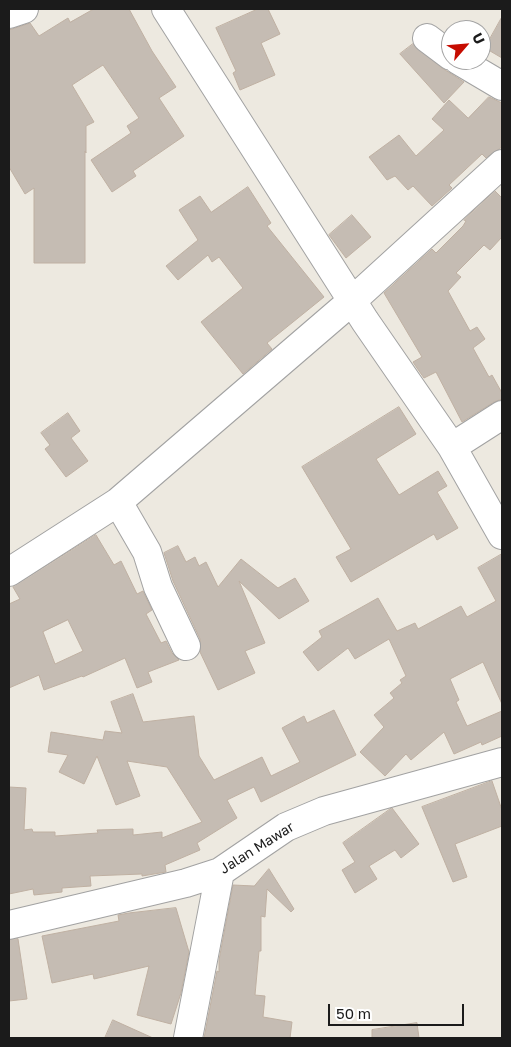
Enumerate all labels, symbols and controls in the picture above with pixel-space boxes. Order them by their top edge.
north arrow [441,20,491,70]
text: U [469,30,489,47]
street label: Jalan Mawar [217,819,297,877]
scale bar [331,994,467,1026]
text: 50 m [336,1004,371,1022]

